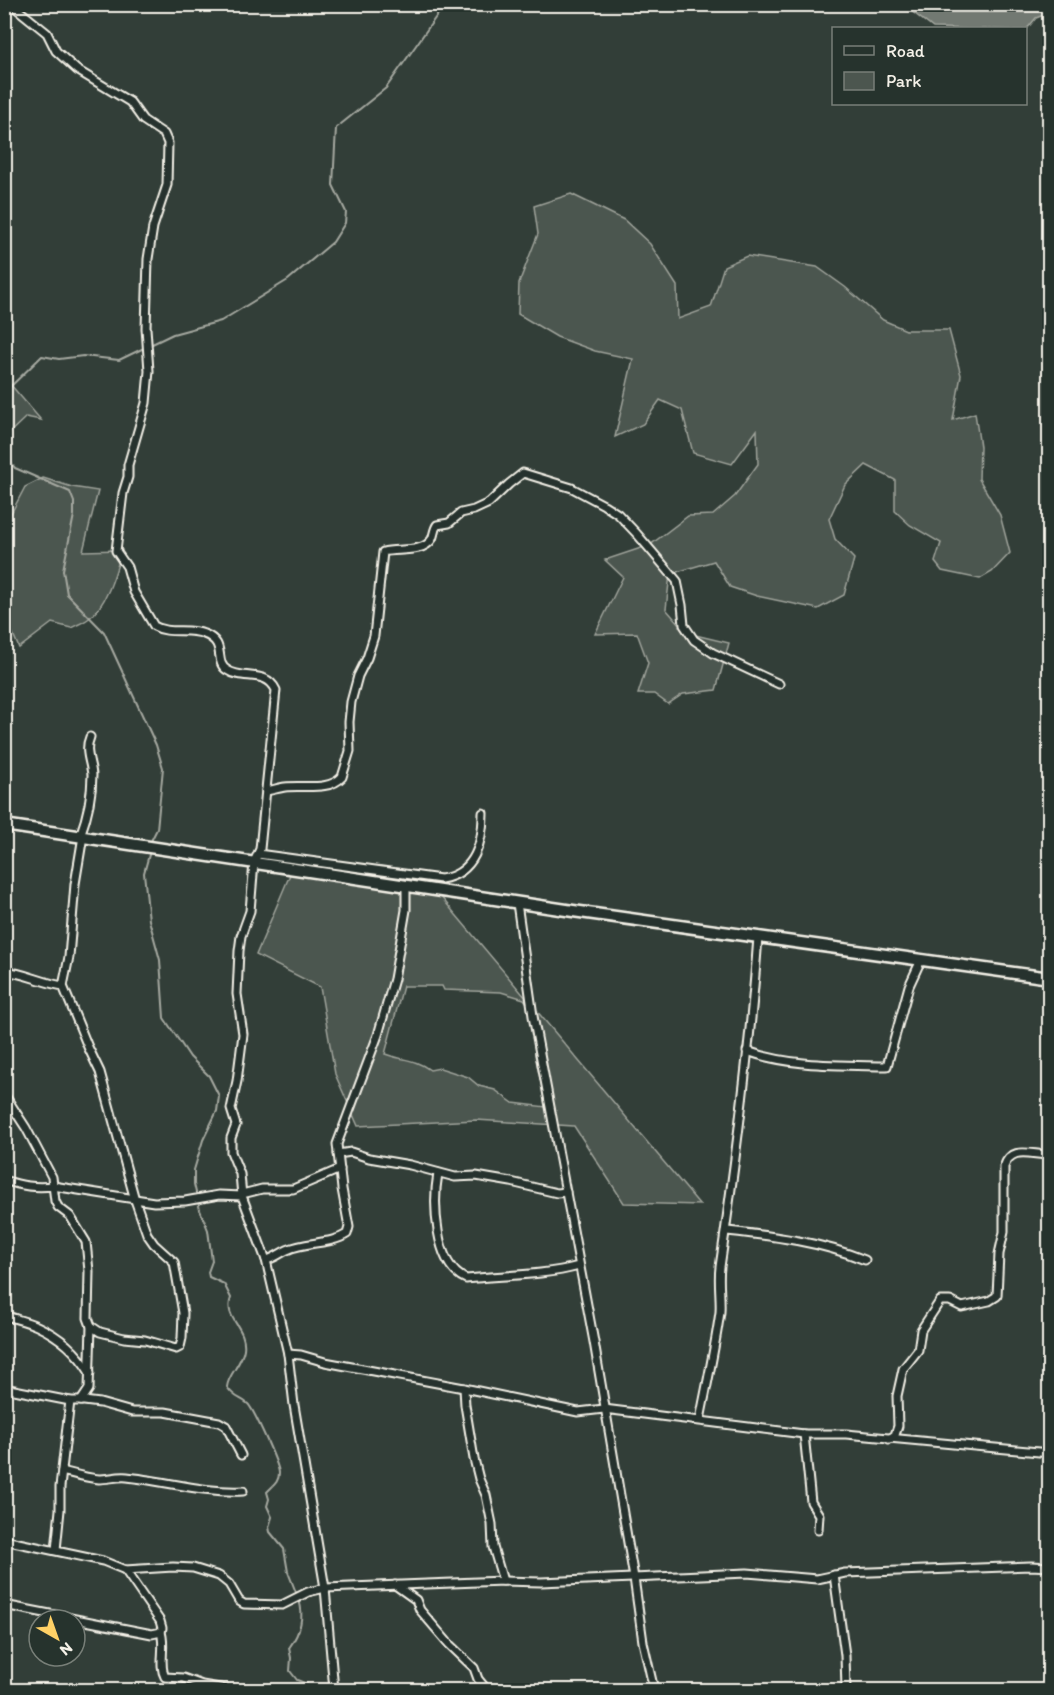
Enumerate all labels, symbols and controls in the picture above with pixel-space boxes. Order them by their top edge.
legend [832,27,1027,105]
text: Road [886,40,925,62]
text: Park [886,70,921,92]
north arrow [27,1608,87,1668]
text: N [56,1638,77,1660]

